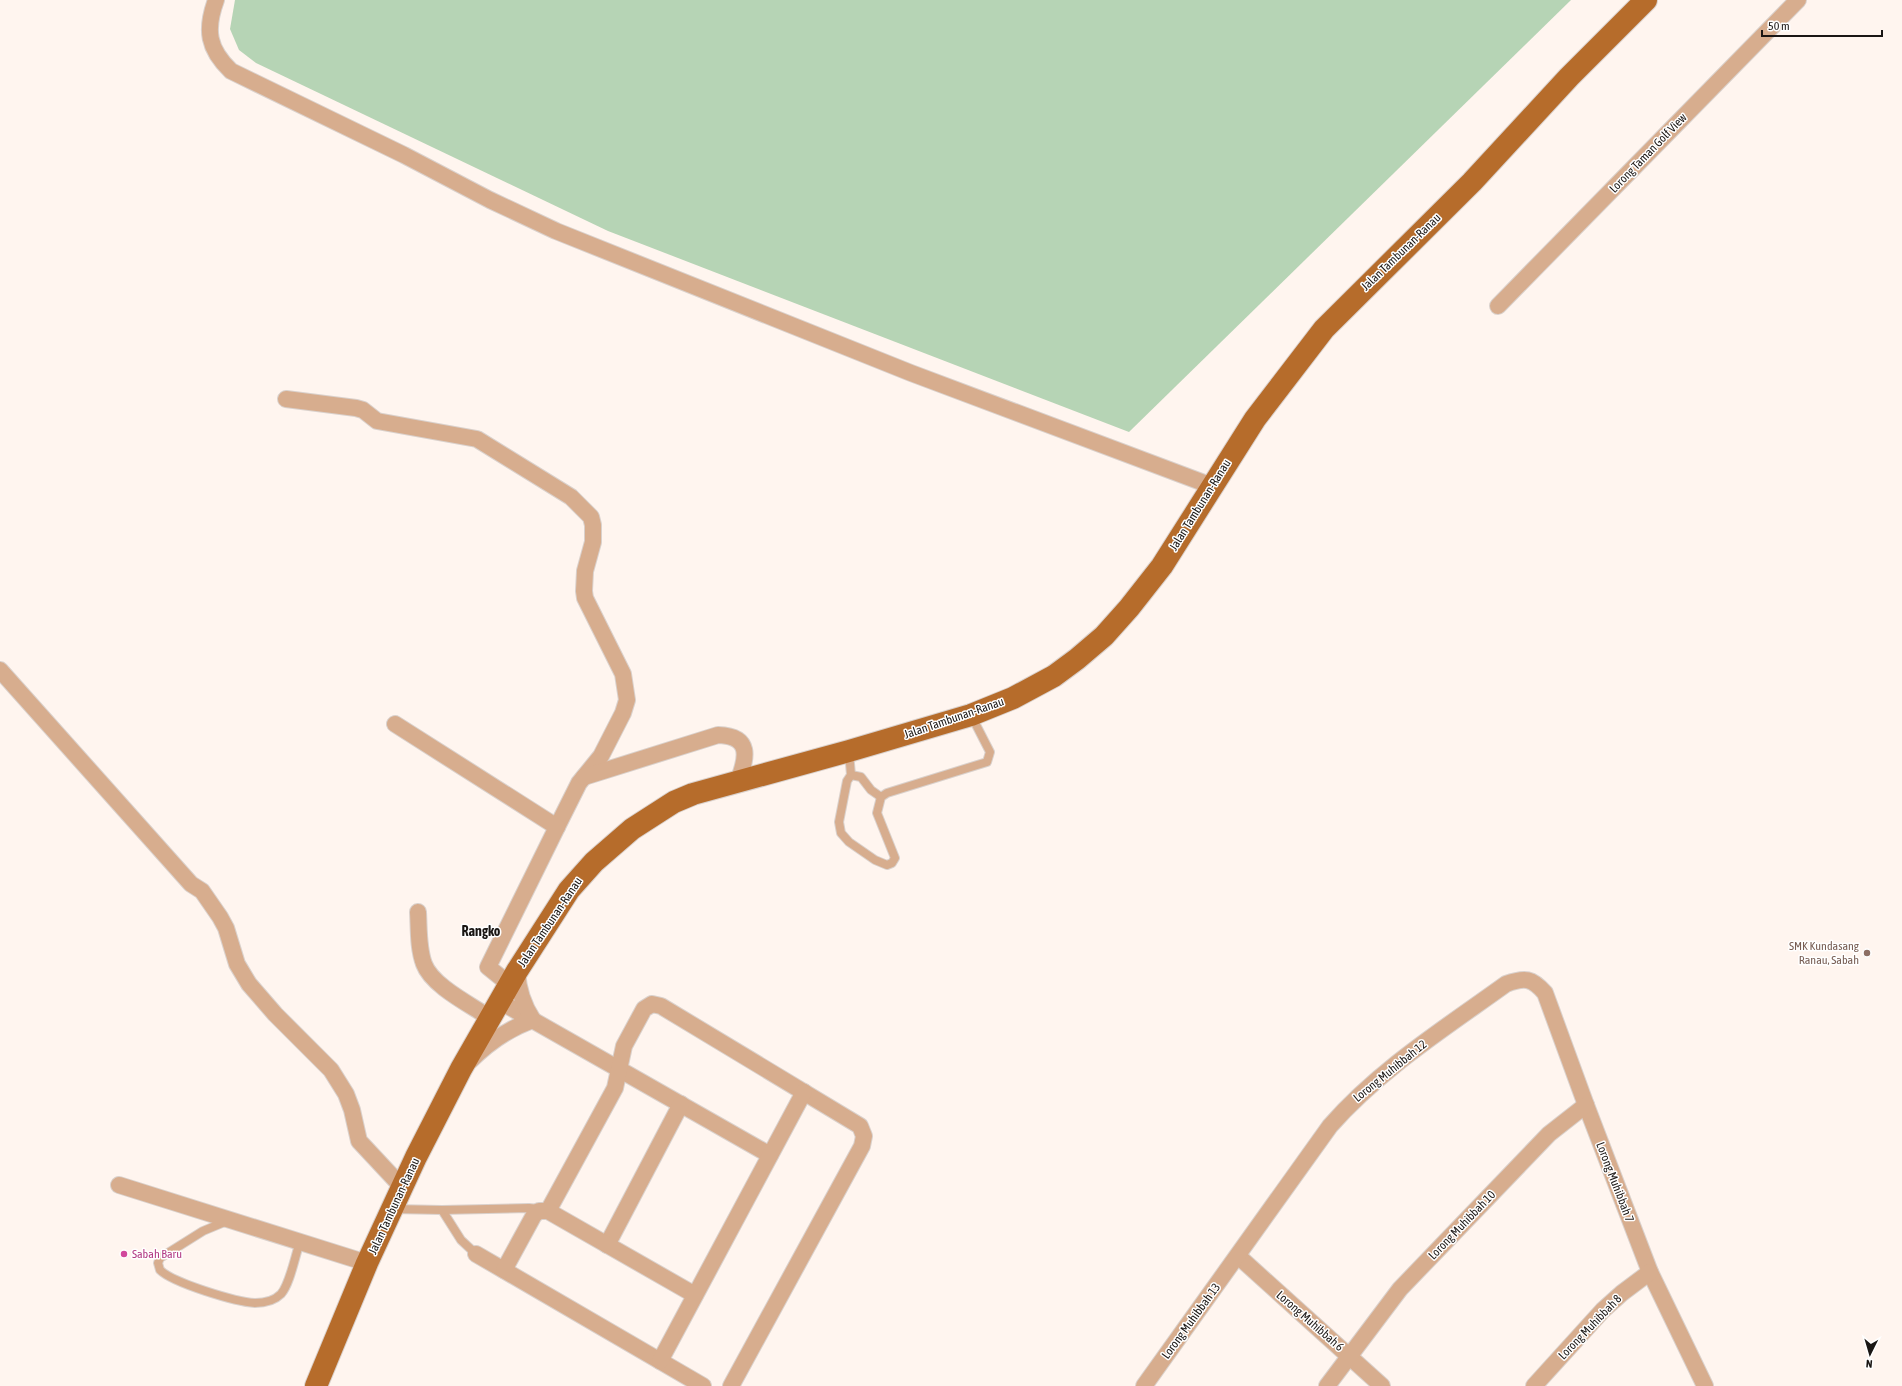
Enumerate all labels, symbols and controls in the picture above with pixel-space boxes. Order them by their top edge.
scale bar [1762,12,1882,38]
text: 50 m [1768,19,1790,33]
street label: Lorong Taman Golf View [1606,110,1690,196]
street label: Jalan Tambunan-Ranau [1358,210,1444,293]
street label: Jalan Tambunan-Ranau [1166,457,1234,553]
street label: Jalan Tambunan-Ranau [902,694,1006,742]
street label: Jalan Tambunan-Ranau [515,874,585,969]
district label: Rangko [462,923,501,939]
place label: SMK Kundasang Ranau, Sabah [1789,939,1860,967]
marker: SMK Kundasang Ranau, Sabah [1862,948,1872,958]
street label: Lorong Muhibbah 12 [1351,1037,1429,1105]
street label: Lorong Muhibbah 7 [1593,1140,1637,1224]
street label: Jalan Tambunan-Ranau [366,1155,423,1256]
street label: Lorong Muhibbah 10 [1426,1187,1499,1262]
place label: Sabah Baru [132,1247,182,1261]
marker: Sabah Baru [119,1249,129,1259]
street label: Lorong Muhibbah 13 [1159,1280,1223,1362]
street label: Lorong Muhibbah 6 [1273,1288,1347,1354]
street label: Lorong Muhibbah 8 [1556,1291,1625,1362]
north arrow [1850,1334,1890,1374]
text: N [1865,1358,1873,1370]

